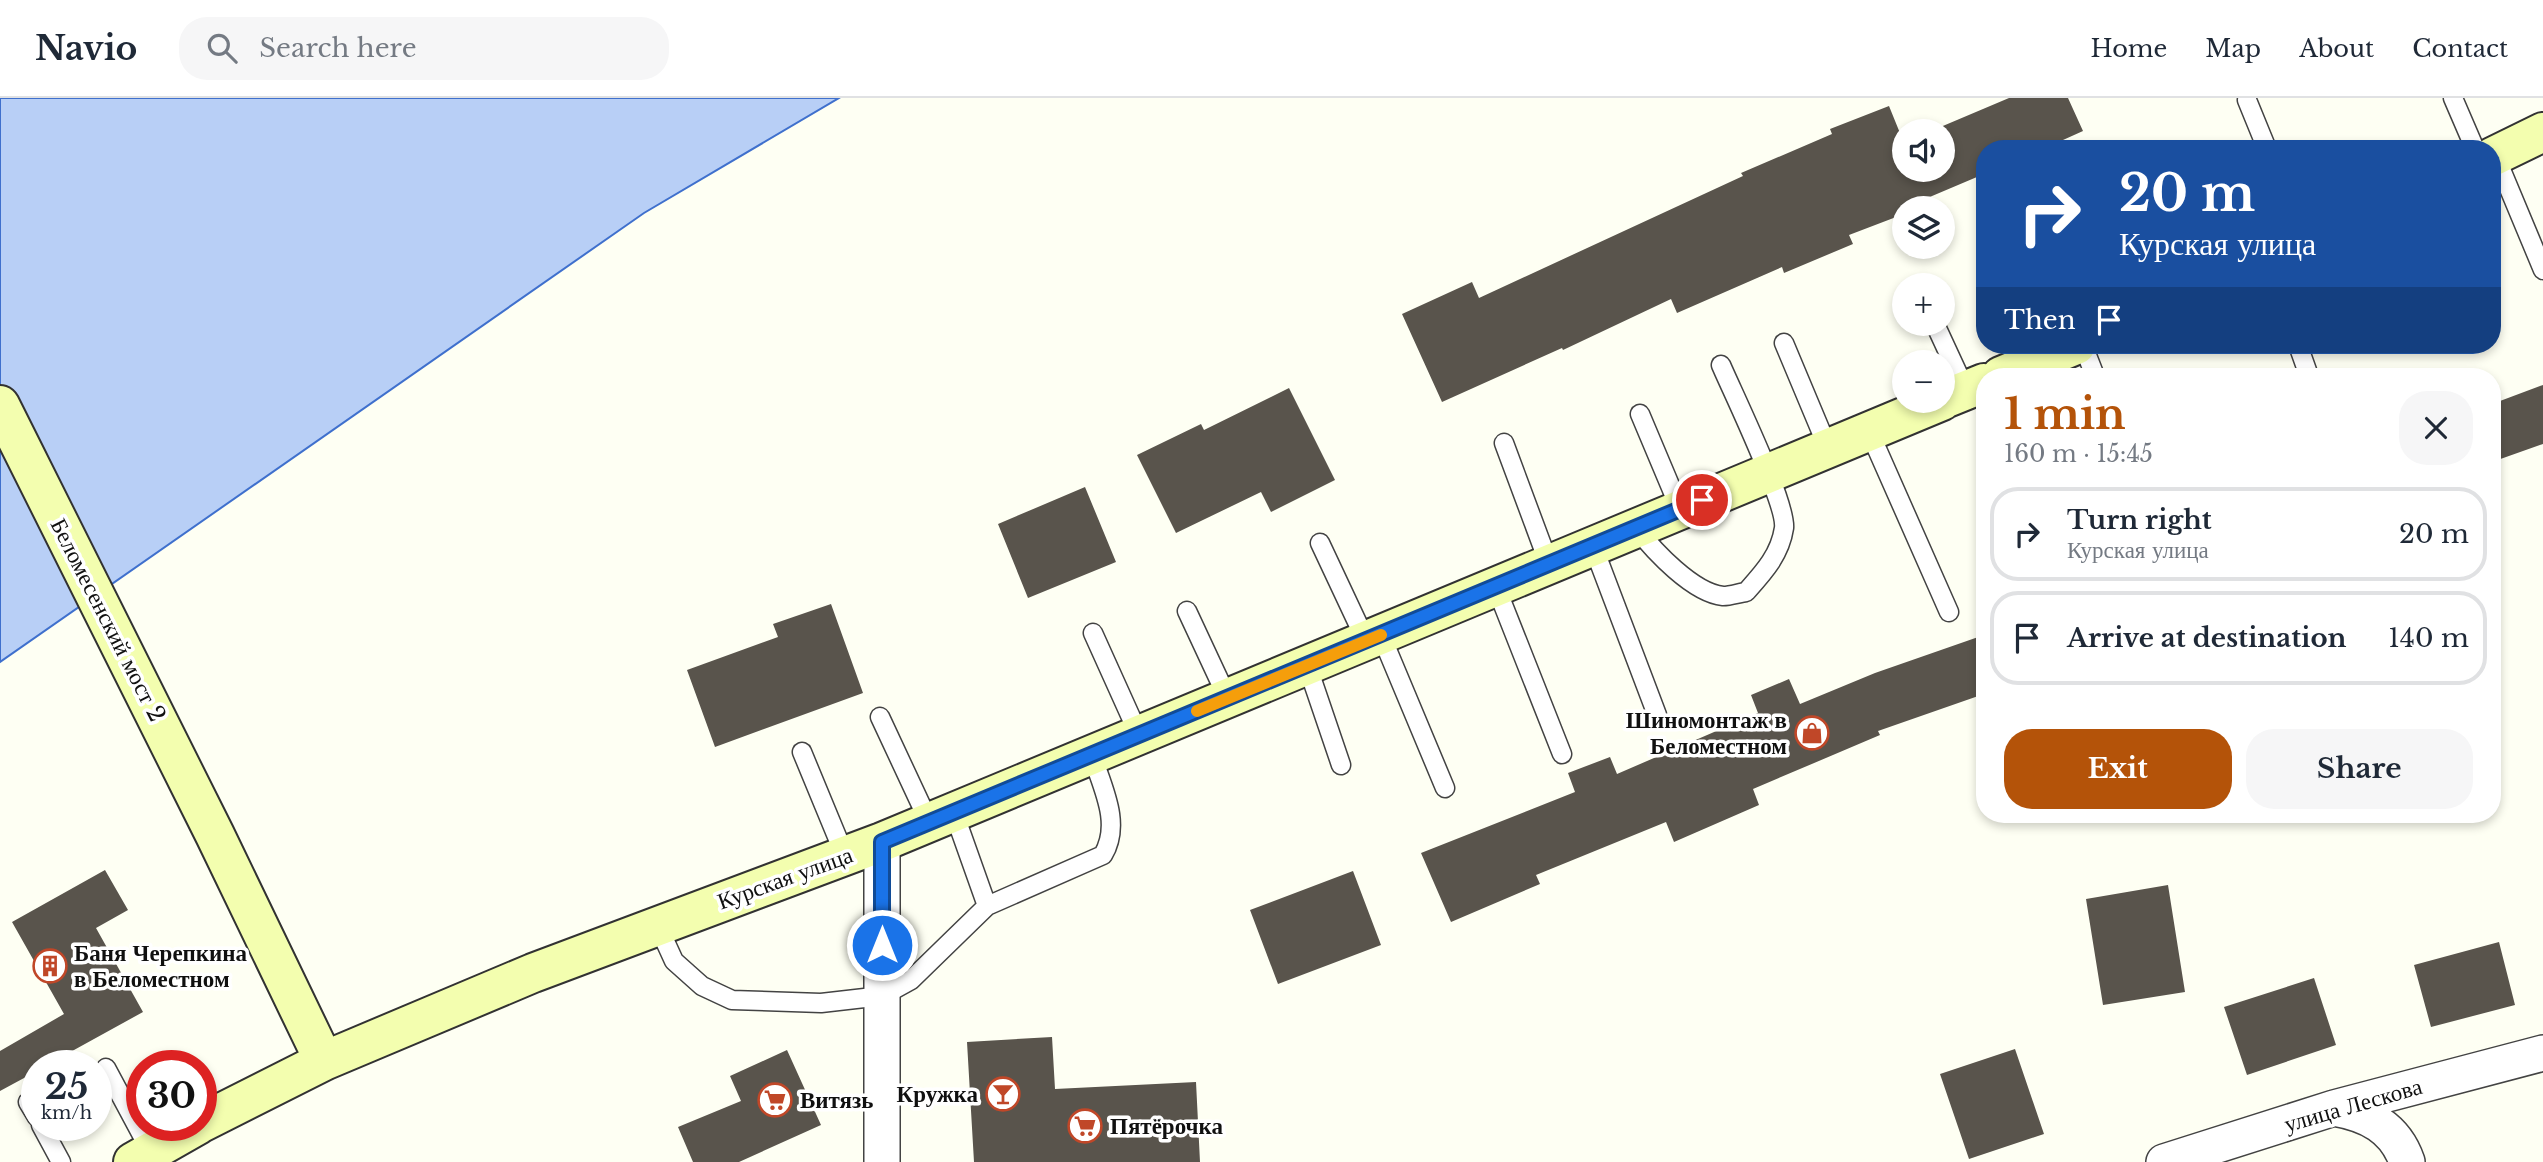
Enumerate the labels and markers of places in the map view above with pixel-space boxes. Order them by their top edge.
pin [1672,470,1732,530]
place label: Шиномонтаж в Беломестном [1626,706,1787,760]
shop icon: Шиномонтаж в Беломестном [1793,714,1831,752]
place label: Баня Черепкина в Беломестном [74,939,248,993]
building icon: Баня Черепкина в Беломестном [31,947,69,985]
bar icon: Кружка [984,1075,1022,1113]
place label: Кружка [897,1080,978,1108]
supermarket icon: Витязь [756,1081,794,1119]
place label: Витязь [800,1086,873,1114]
supermarket icon: Пятёрочка [1066,1107,1104,1145]
place label: Пятёрочка [1110,1112,1223,1140]

